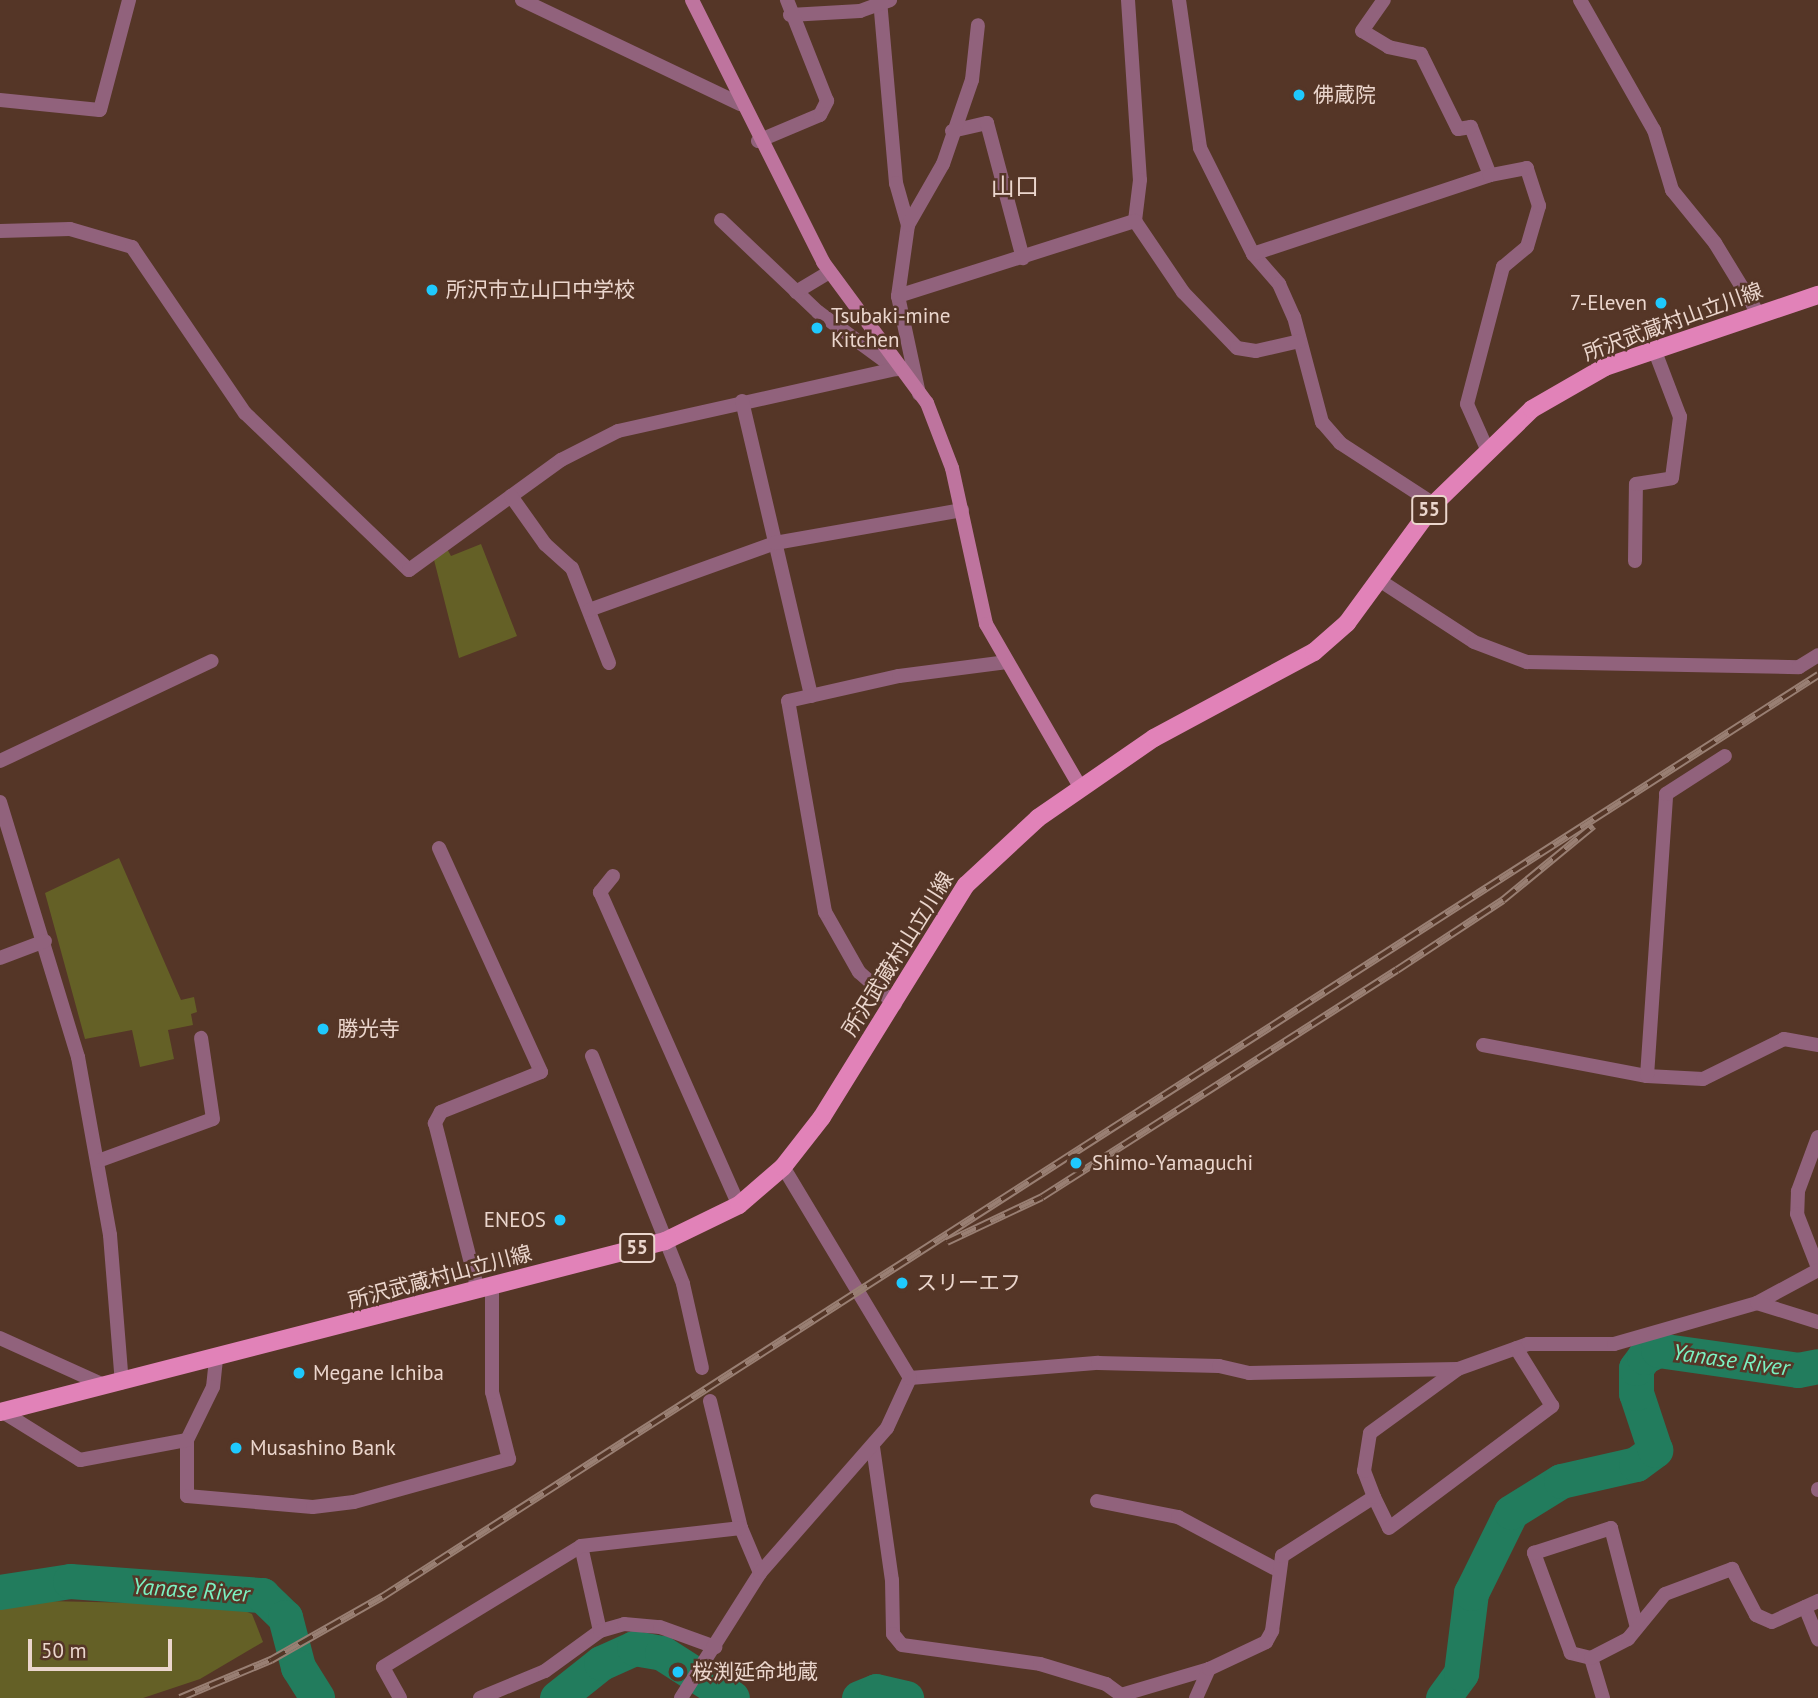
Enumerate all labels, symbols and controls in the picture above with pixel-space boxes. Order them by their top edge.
place label: 佛蔵院 [1313,82,1376,108]
marker: 佛蔵院 [1291,87,1307,103]
district label: 山口 [991,173,1039,201]
place label: 所沢市立山口中学校 [446,277,635,303]
street label: 所沢武蔵村山立川線 [1580,278,1766,366]
marker: 所沢市立山口中学校 [424,282,440,298]
place label: 7-Eleven [1570,290,1647,316]
marker: 7-Eleven [1653,295,1669,311]
place label: Tsubaki-mine Kitchen [831,303,950,353]
marker: Tsubaki-mine Kitchen [809,320,825,336]
road number: 55 [1410,495,1448,526]
street label: 所沢武蔵村山立川線 [837,867,959,1041]
place label: 勝光寺 [337,1016,400,1042]
marker: 勝光寺 [315,1021,331,1037]
place label: Shimo-Yamaguchi [1092,1150,1253,1176]
marker: Shimo-Yamaguchi [1066,1153,1086,1173]
place label: ENEOS [484,1207,546,1233]
marker: ENEOS [552,1212,568,1228]
road number: 55 [618,1232,656,1264]
street label: 所沢武蔵村山立川線 [345,1240,535,1314]
place label: スリーエフ [916,1270,1021,1296]
marker: スリーエフ [894,1275,910,1291]
water label: Yanase River [1671,1338,1791,1382]
place label: Megane Ichiba [313,1360,444,1386]
marker: Megane Ichiba [291,1365,307,1381]
place label: Musashino Bank [250,1435,396,1461]
marker: Musashino Bank [228,1440,244,1456]
water label: Yanase River [131,1572,251,1608]
scale bar [32,1624,175,1668]
text: 50 m [41,1637,87,1664]
place label: 桜渕延命地蔵 [692,1659,818,1685]
marker: 桜渕延命地蔵 [670,1664,686,1680]

